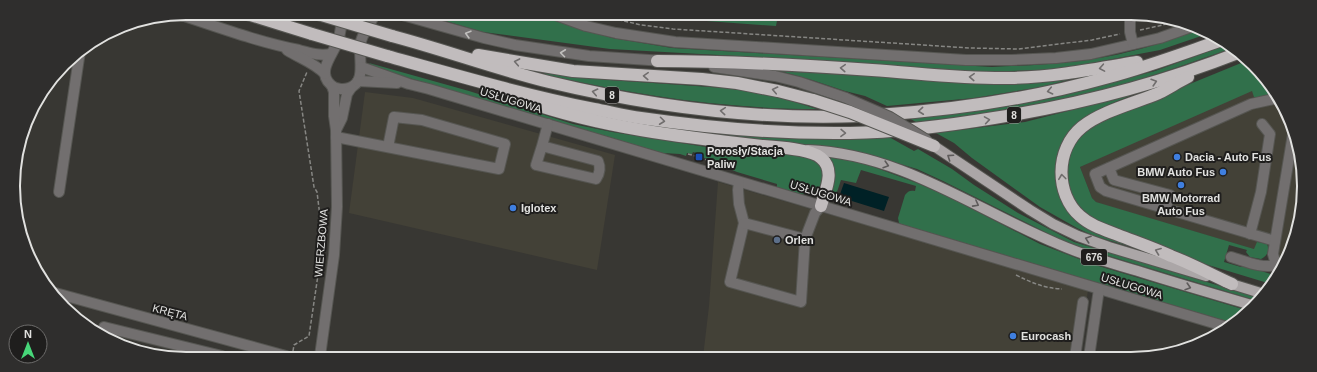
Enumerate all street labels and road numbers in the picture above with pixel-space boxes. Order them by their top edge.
street label: USŁUGOWA [479,85,544,115]
road number: 8 [605,87,619,103]
road number: 8 [1007,107,1021,123]
street label: USŁUGOWA [789,178,854,208]
street label: WIERZBOWA [312,208,330,278]
road number: 676 [1081,249,1107,265]
street label: USŁUGOWA [1100,271,1165,301]
street label: KRĘTA [151,302,190,323]

